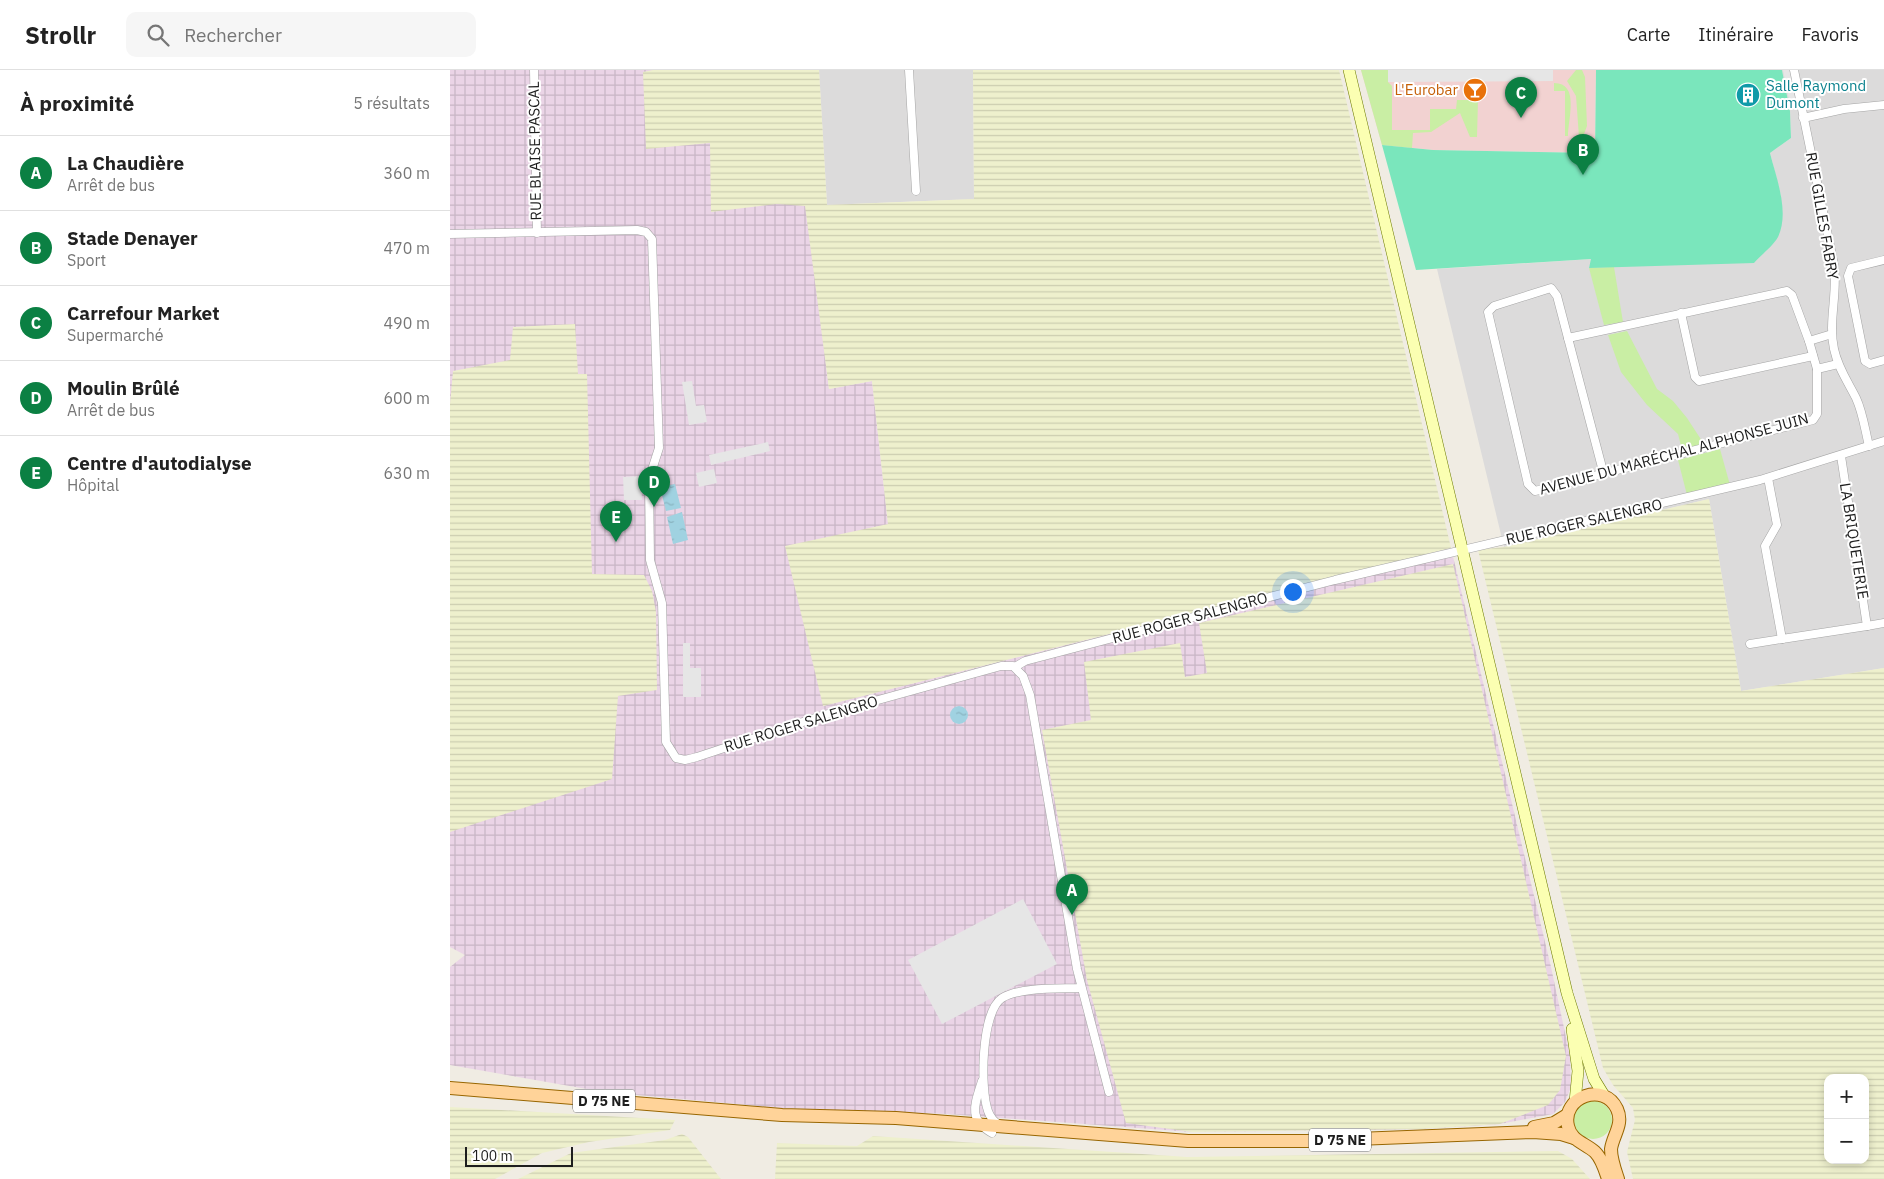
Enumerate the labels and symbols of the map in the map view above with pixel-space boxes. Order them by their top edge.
place label: Salle Raymond Dumont [1766,76,1866,112]
bar icon: L'Eurobar [1462,77,1488,103]
pin: C [1505,77,1537,118]
place label: L'Eurobar [1395,80,1458,99]
street label: RUE BLAISE PASCAL [524,81,545,221]
building icon: Salle Raymond Dumont [1735,82,1761,108]
pin: B [1567,134,1599,175]
street label: RUE GILLES FABRY [1802,151,1843,281]
street label: AVENUE DU MARÉCHAL ALPHONSE JUIN [1537,408,1811,499]
pin: D [638,466,670,507]
street label: LA BRIQUETERIE [1836,481,1873,600]
street label: RUE ROGER SALENGRO [1504,494,1664,549]
pin: E [600,501,632,542]
your location [1280,579,1306,605]
street label: RUE ROGER SALENGRO [1110,588,1270,647]
street label: RUE ROGER SALENGRO [722,691,880,756]
pin: A [1056,874,1088,915]
road number: D 75 NE [573,1089,635,1112]
road number: D 75 NE [1309,1128,1371,1152]
scale bar [465,1144,572,1167]

